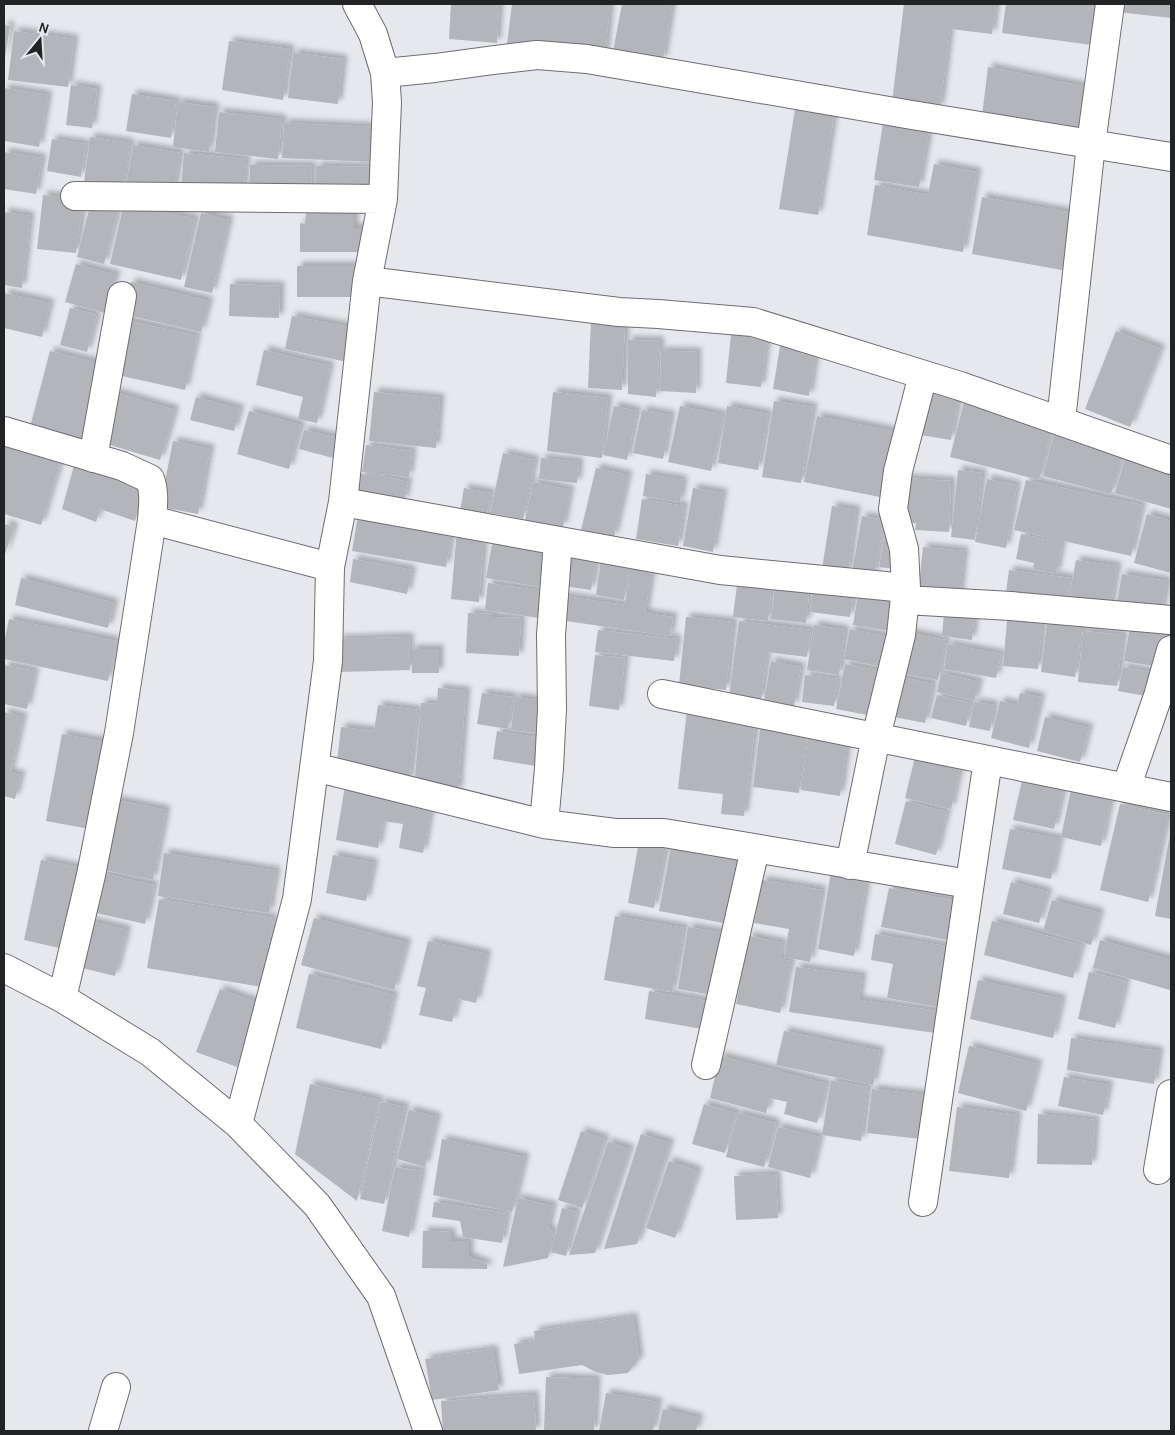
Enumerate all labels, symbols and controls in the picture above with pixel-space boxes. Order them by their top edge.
north arrow [15,15,65,65]
text: N [36,18,51,38]

